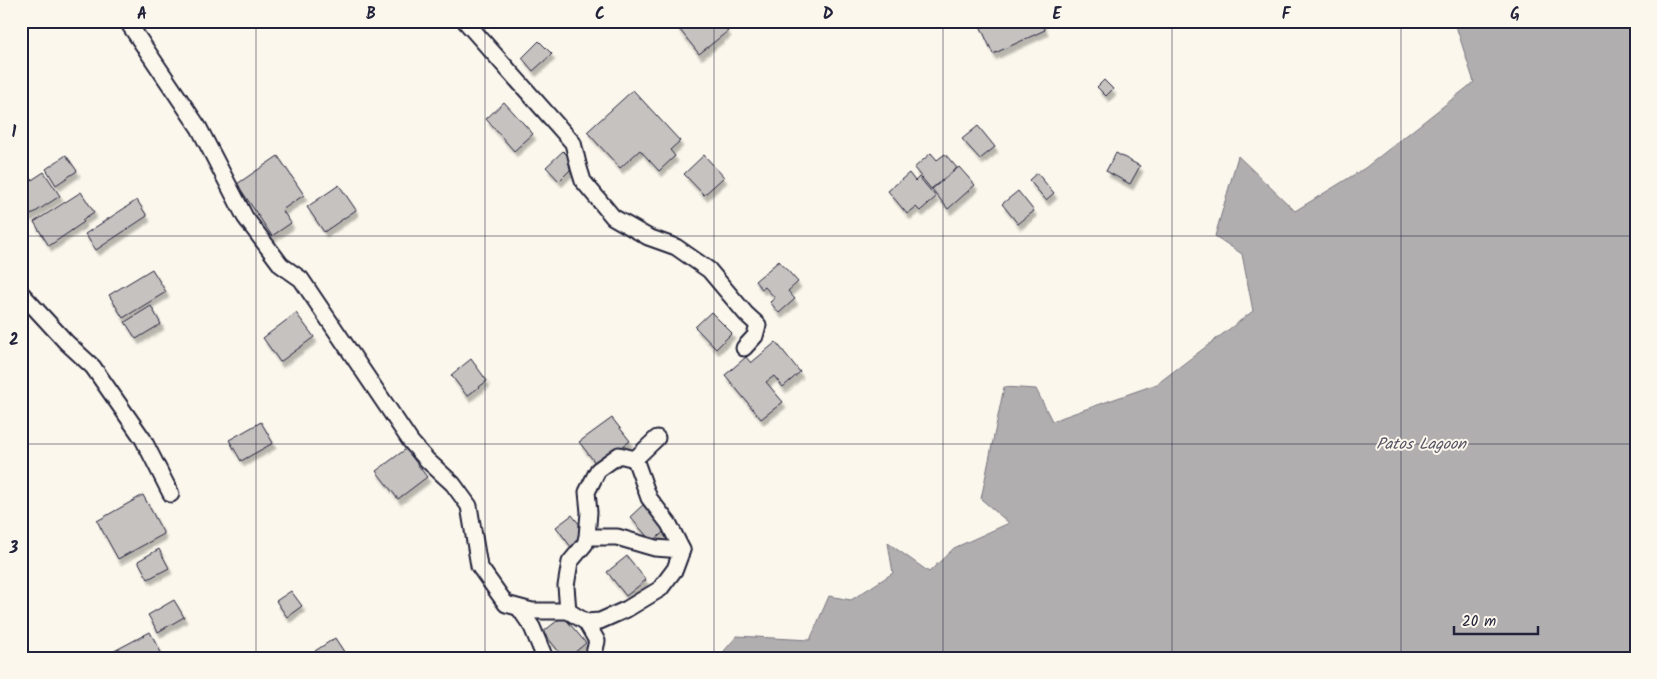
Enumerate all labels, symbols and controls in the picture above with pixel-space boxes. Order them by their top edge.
text: A [137,2,147,27]
text: B [366,2,376,27]
text: C [595,2,605,27]
text: D [823,2,834,27]
text: E [1053,2,1063,27]
text: F [1282,2,1292,27]
text: G [1510,2,1520,27]
text: 1 [12,120,17,145]
text: 2 [9,328,19,353]
water label: Patos Lagoon [1376,432,1467,457]
text: 3 [9,536,19,561]
scale bar [1454,604,1538,636]
text: 20 m [1462,610,1496,634]

